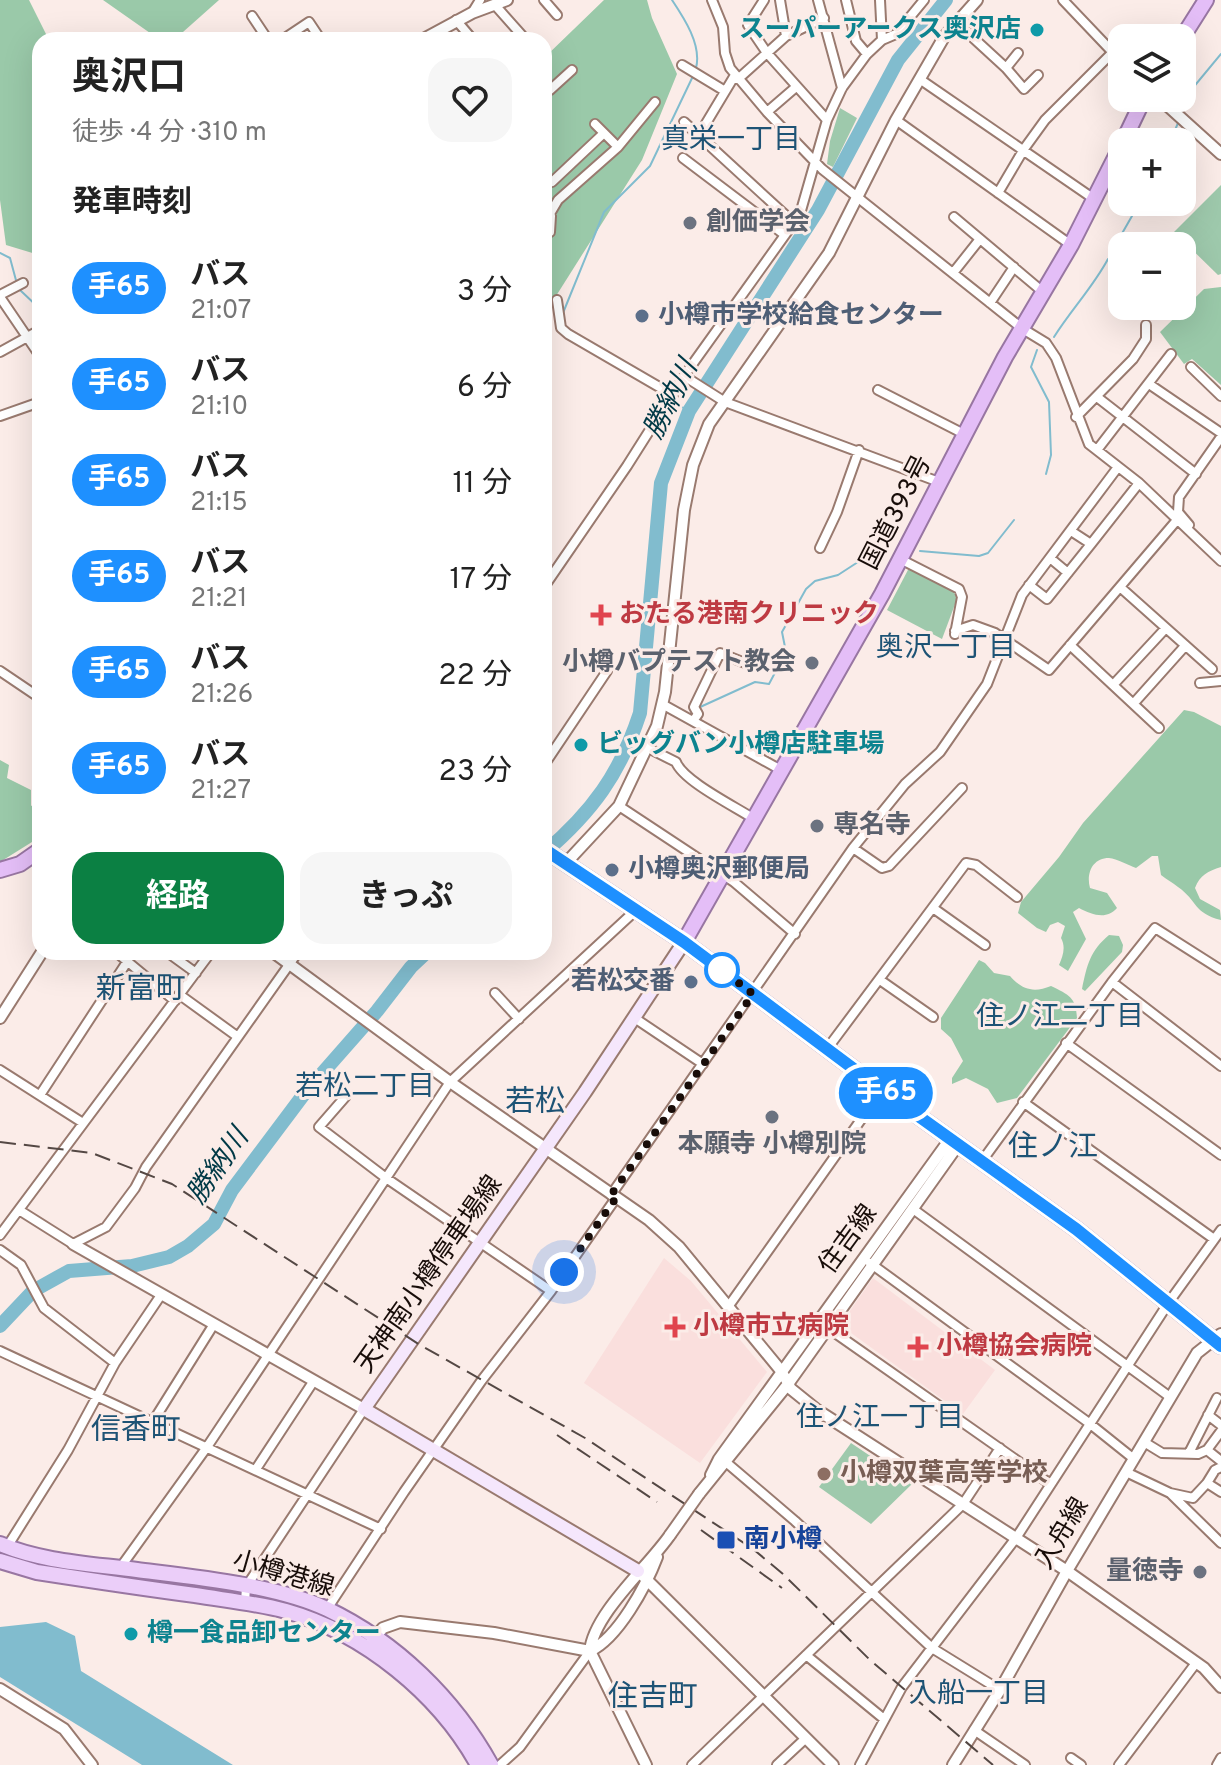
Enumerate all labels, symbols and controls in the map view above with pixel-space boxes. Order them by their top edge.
place label: スーパーアークス奥沢店 [739,14,1021,47]
marker: スーパーアークス奥沢店 [1028,21,1046,39]
map controls [1108,24,1196,320]
button: layers [1108,24,1196,112]
text: 奥沢口 [72,55,186,104]
button: heart [428,58,512,142]
text: 徒歩 · 4 分 · 310 m [72,117,267,150]
district label: 真栄一丁目 [661,123,801,159]
button: + [1108,128,1196,216]
text: 発車時刻 [72,185,192,222]
place label: 創価学会 [706,207,810,240]
marker: 創価学会 [681,214,699,232]
button: − [1108,232,1196,320]
text: バス [190,258,250,295]
text: 手65 [88,270,150,306]
text: 3 分 [457,274,512,311]
text: 21:07 [190,295,251,328]
place label: 小樽市学校給食センター [658,300,944,333]
marker: 小樽市学校給食センター [633,307,651,325]
water label: 勝納川 [637,352,708,446]
text: バス [190,354,250,391]
text: 手65 [88,366,150,402]
text: 6 分 [457,370,512,407]
text: 21:10 [190,391,248,424]
text: バス [190,450,250,487]
street label: 国道393号 [854,450,940,576]
text: 手65 [88,462,150,498]
text: 11 分 [453,466,512,503]
text: 21:15 [190,487,248,520]
text: バス [190,546,250,583]
text: 手65 [88,558,150,594]
text: 17 分 [449,562,512,599]
text: 21:21 [190,583,247,616]
place label: おたる港南クリニック [619,599,879,632]
marker: おたる港南クリニック [590,604,612,626]
district label: 奥沢一丁目 [876,631,1016,667]
text: バス [190,642,250,679]
place label: 小樽バプテスト教会 [562,647,796,680]
text: 手65 [88,654,150,690]
marker: 小樽バプテスト教会 [803,654,821,672]
text: 22 分 [438,658,512,695]
text: 21:26 [190,679,253,712]
place label: ビッグバン小樽店駐車場 [597,729,884,762]
marker: ビッグバン小樽店駐車場 [572,736,590,754]
text: バス [190,738,250,775]
text: 手65 [88,750,150,786]
text: 23 分 [439,754,512,791]
text: 21:27 [190,775,251,808]
place label: 専名寺 [833,810,911,843]
marker: 専名寺 [808,817,826,835]
button: 経路 [72,852,284,944]
button: きっぷ [300,852,512,944]
place label: 小樽奥沢郵便局 [628,854,810,887]
marker: 小樽奥沢郵便局 [603,861,621,879]
unlabelled marker [705,953,739,987]
place label: 若松交番 [571,966,675,999]
district label: 新富町 [96,972,186,1009]
marker: 若松交番 [682,973,700,991]
district label: 住ノ江二丁目 [976,1000,1144,1036]
line badge: 手65 [840,1067,932,1119]
district label: 若松二丁目 [295,1070,435,1106]
text: 手65 [855,1075,917,1111]
district label: 若松 [505,1085,565,1122]
marker: 本願寺 小樽別院 [763,1108,781,1126]
water label: 勝納川 [180,1120,260,1212]
place label: 本願寺 小樽別院 [678,1129,866,1162]
district label: 住ノ江 [1008,1130,1098,1167]
street label: 天神南小樽停車場線 [349,1170,511,1380]
street label: 住吉線 [813,1199,885,1281]
your location [544,1252,584,1292]
place label: 小樽市立病院 [693,1311,849,1344]
marker: 小樽市立病院 [664,1316,686,1338]
place label: 小樽協会病院 [936,1331,1092,1364]
marker: 小樽協会病院 [907,1336,929,1358]
district label: 住ノ江一丁目 [796,1401,964,1437]
district label: 信香町 [91,1413,181,1450]
place label: 小樽双葉高等学校 [840,1458,1048,1491]
marker: 小樽双葉高等学校 [815,1465,833,1483]
street label: 入舟線 [1029,1492,1097,1576]
place label: 南小樽 [744,1524,822,1557]
marker: 南小樽 [715,1529,737,1551]
street label: 小樽港線 [228,1545,338,1605]
place label: 量徳寺 [1106,1556,1184,1589]
marker: 量徳寺 [1191,1563,1209,1581]
place label: 樽一食品卸センター [147,1618,381,1651]
marker: 樽一食品卸センター [122,1625,140,1643]
district label: 入船一丁目 [909,1677,1049,1713]
district label: 住吉町 [608,1680,698,1717]

